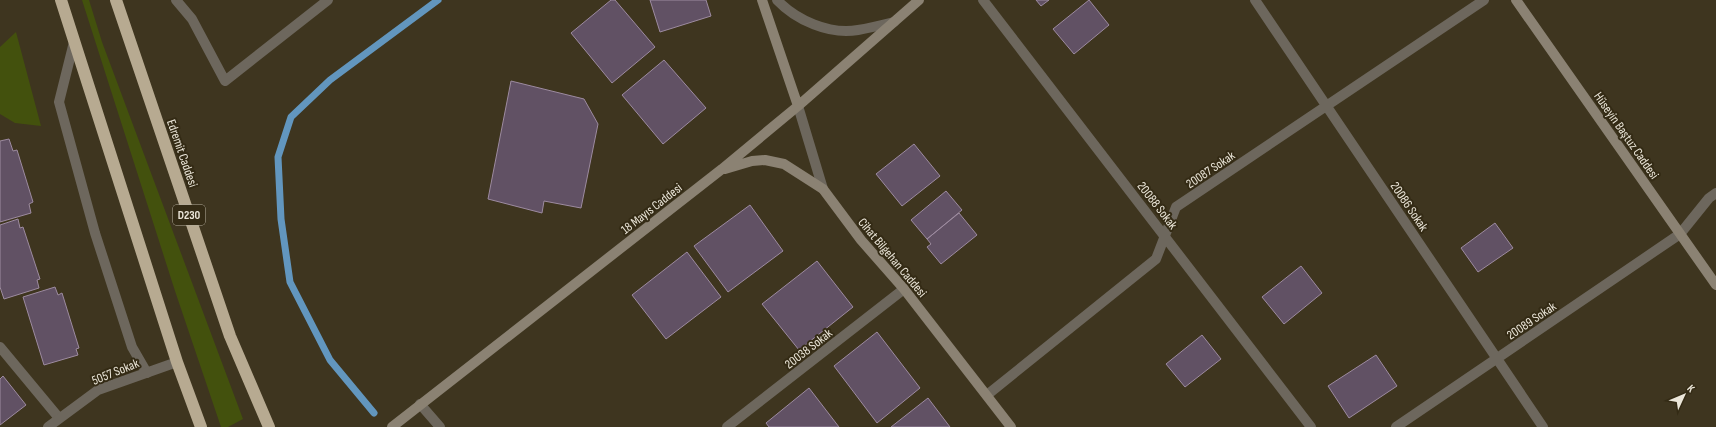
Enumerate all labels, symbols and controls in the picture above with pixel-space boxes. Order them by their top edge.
street label: Hüseyin Baştuz Caddesi [1590,89,1662,182]
street label: Edremit Caddesi [163,117,201,189]
street label: 20087 Sokak [1183,148,1238,192]
street label: 20088 Sokak [1134,178,1181,233]
street label: 20086 Sokak [1387,179,1432,234]
street label: 18 Mayıs Caddesi [618,180,685,238]
road number: D230 [173,205,205,225]
street label: Cihat Bilgehan Caddesi [854,215,930,301]
street label: 20089 Sokak [1504,298,1559,343]
street label: 20038 Sokak [782,325,836,372]
street label: 5057 Sokak [90,355,141,389]
north arrow [1664,375,1704,415]
text: K [1684,382,1698,395]

